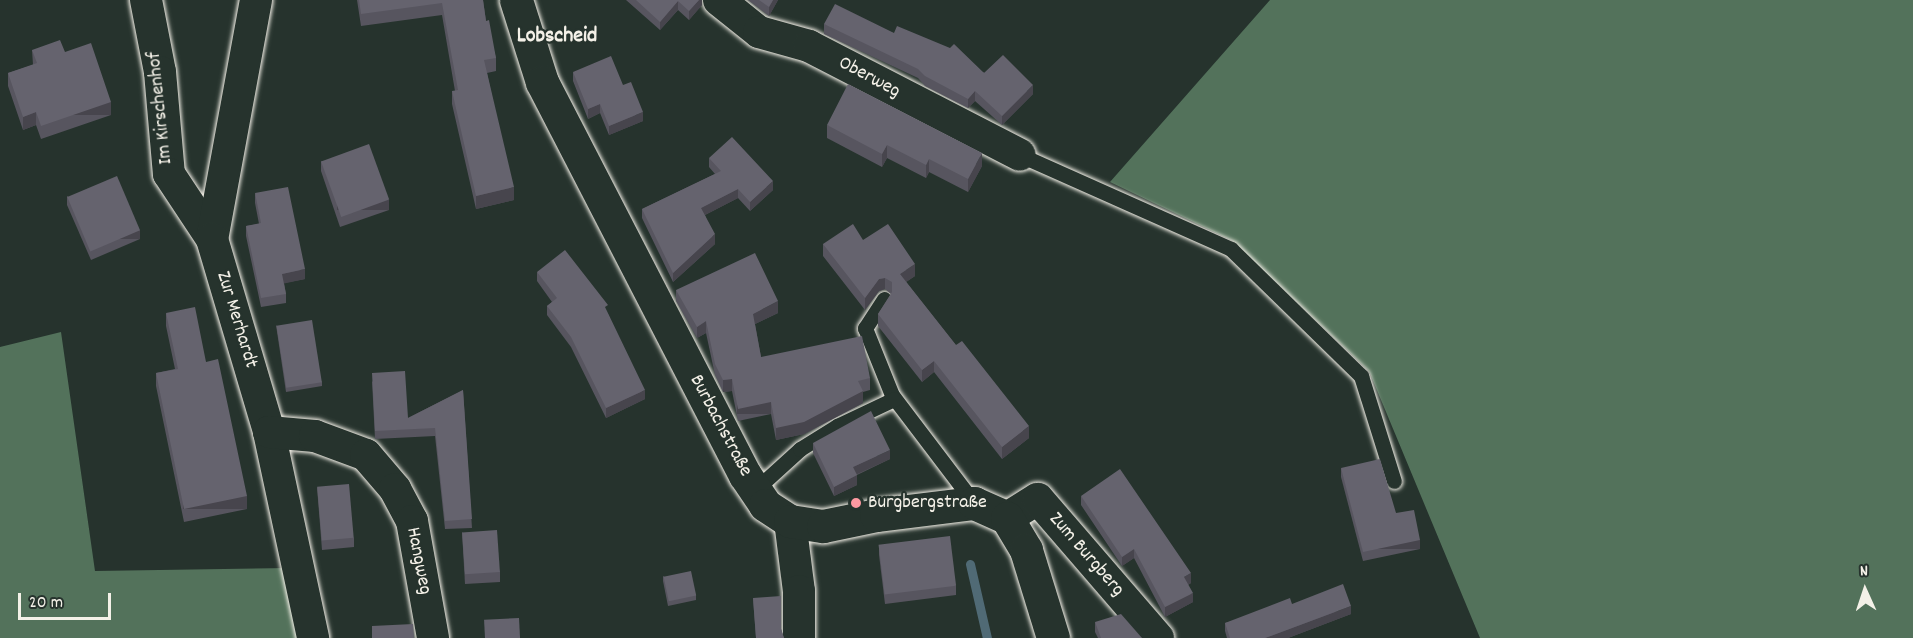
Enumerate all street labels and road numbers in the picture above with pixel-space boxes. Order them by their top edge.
street label: Im Kirschenhof [143,50,179,166]
street label: Oberweg [834,52,904,104]
street label: Zur Merhardt [210,269,262,371]
street label: Burbachstraße [683,371,757,481]
street label: Zum Burgberg [1043,508,1129,602]
street label: Hangweg [400,525,436,597]

